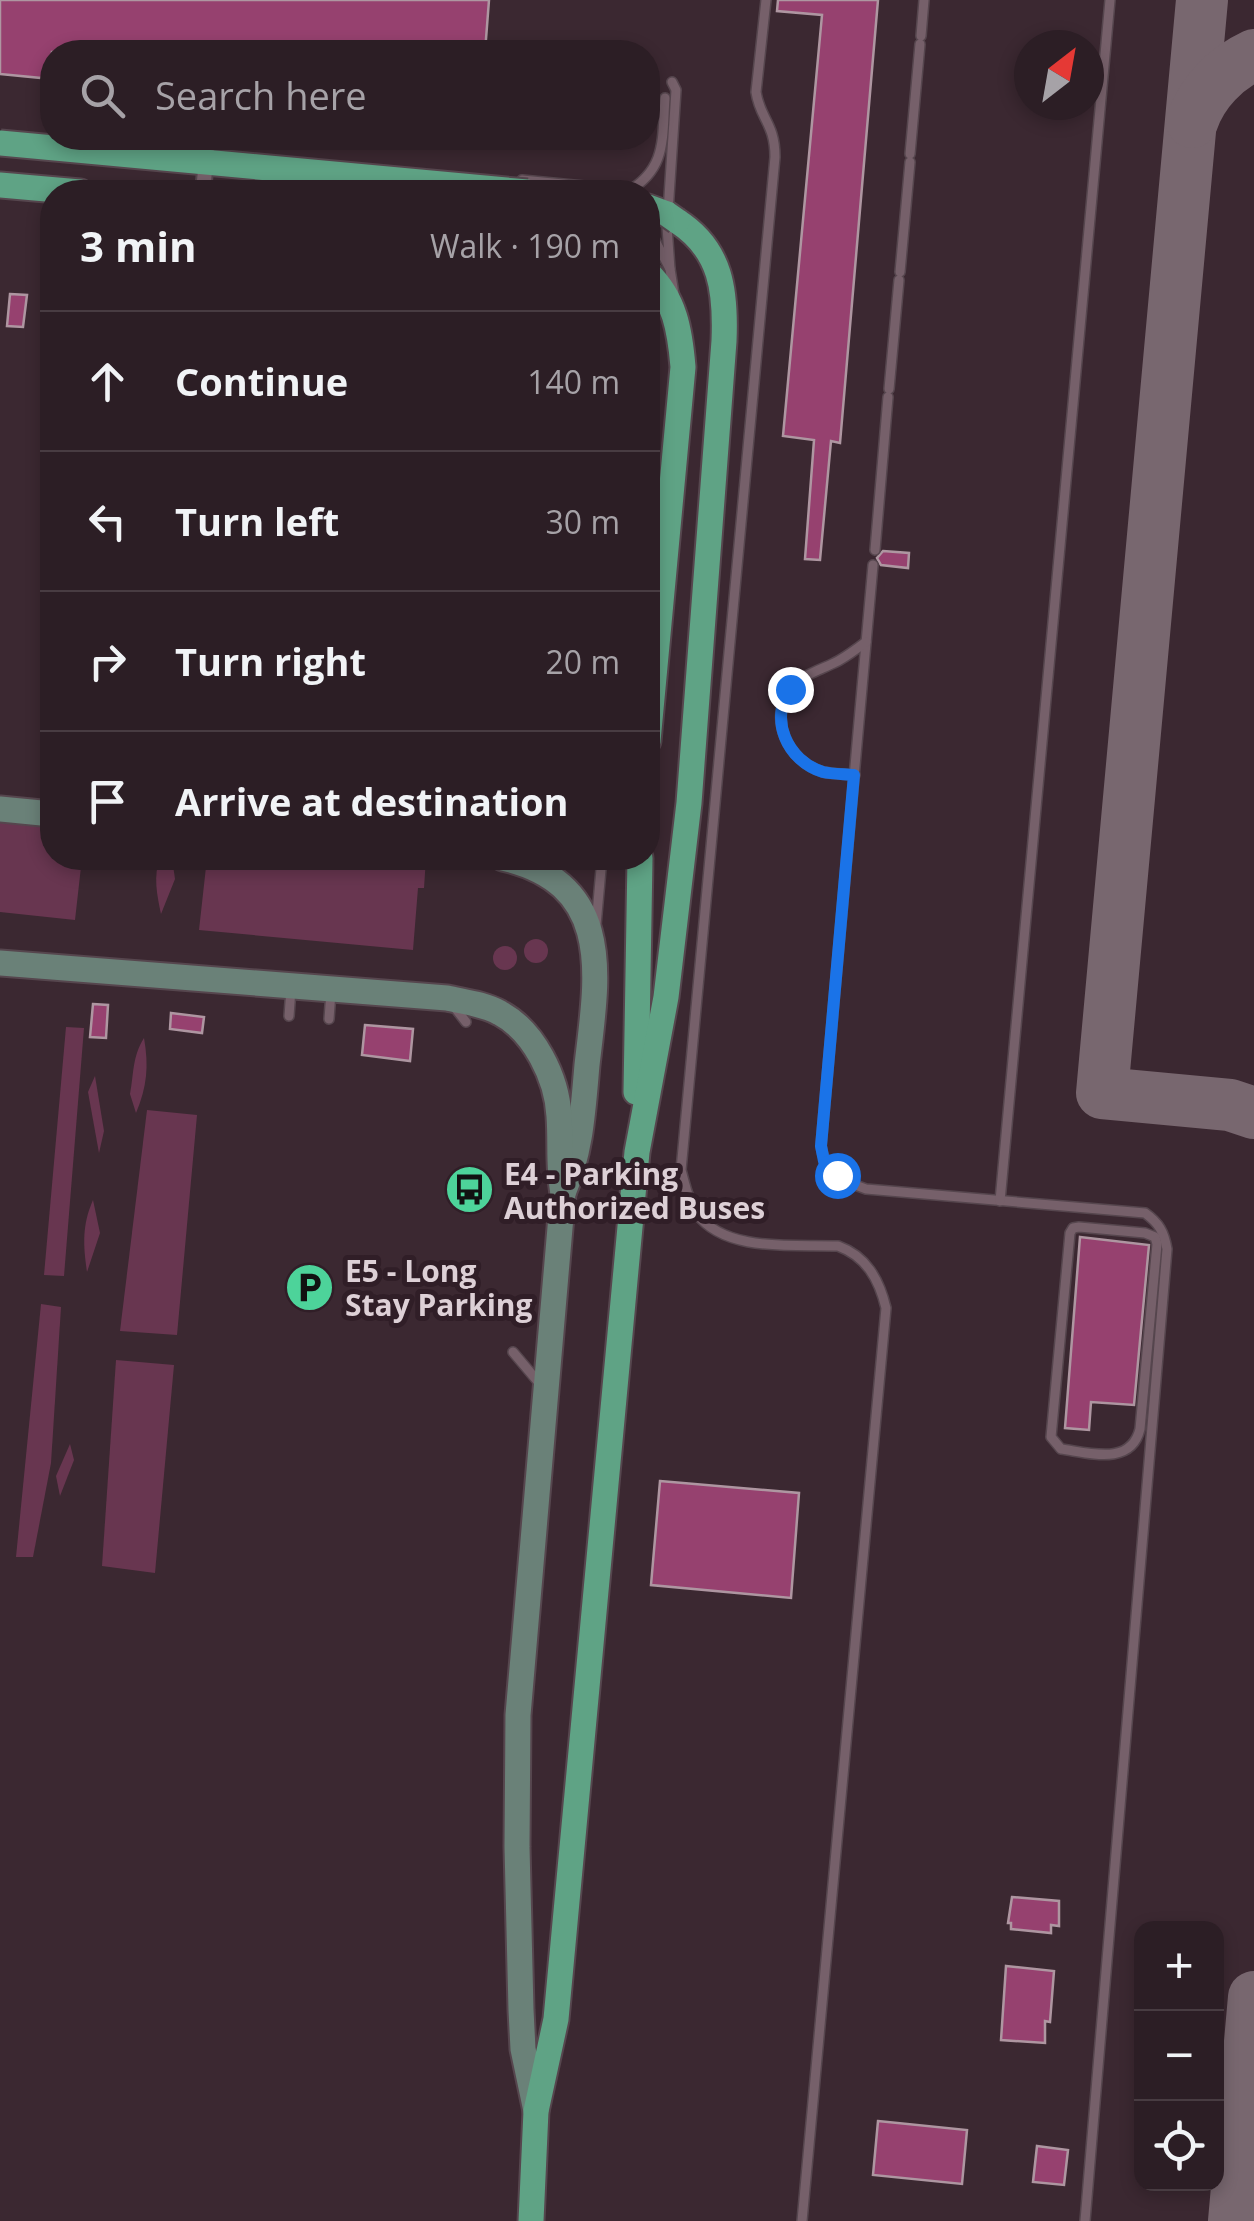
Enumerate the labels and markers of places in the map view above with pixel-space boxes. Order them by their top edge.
place label: E4 - Parking Authorized Buses [504,1153,765,1228]
bus stop icon: E4 - Parking Authorized Buses [443,1164,495,1216]
place label: E5 - Long Stay Parking [345,1250,533,1325]
parking icon: E5 - Long Stay Parking [284,1261,336,1313]

